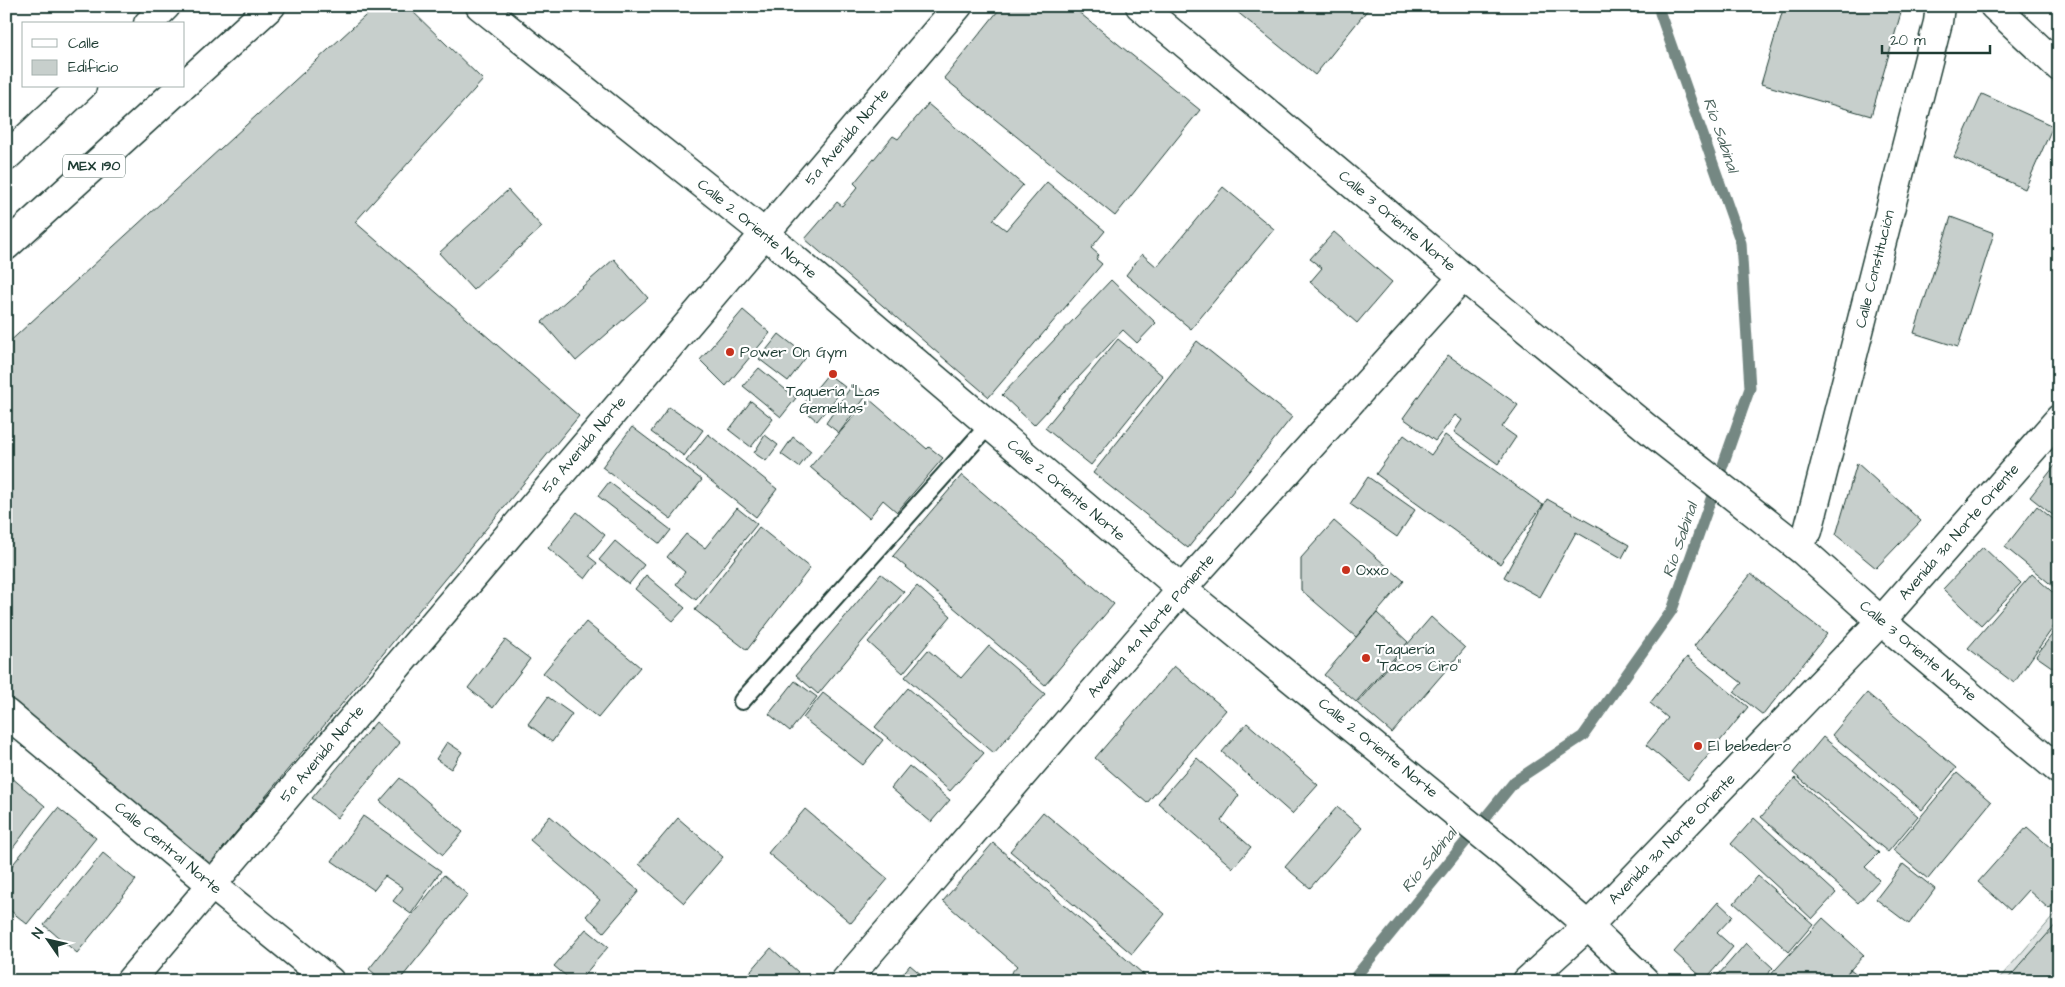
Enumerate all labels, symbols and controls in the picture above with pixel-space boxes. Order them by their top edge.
legend [22,22,185,88]
scale bar [1882,22,1990,54]
text: 20 m [1890,30,1926,51]
text: Calle [68,33,99,54]
text: Edificio [68,57,119,78]
street label: 5a Avenida Norte [800,84,894,190]
water label: Río Sabinal [1698,95,1745,178]
road number: MEX 190 [63,154,125,178]
street label: Calle 3 Oriente Norte [1334,166,1460,276]
street label: Calle 2 Oriente Norte [693,174,821,284]
street label: Calle Constitución [1850,207,1900,330]
place label: Power On Gym [740,342,847,364]
marker: Power On Gym [724,346,736,358]
marker: Taquería "Las Gemelitas" [827,368,839,380]
place label: Taquería "Las Gemelitas" [786,381,880,419]
street label: 5a Avenida Norte [537,392,631,498]
street label: Calle 2 Oriente Norte [1002,434,1130,546]
street label: Avenida 3a Norte Oriente [1894,459,2024,605]
water label: Río Sabinal [1657,497,1704,580]
street label: Avenida 4a Norte Poniente [1083,550,1219,702]
place label: Oxxo [1356,560,1389,581]
marker: Oxxo [1340,564,1352,576]
street label: Calle 3 Oriente Norte [1855,596,1981,706]
place label: Taquería "Tacos Ciro" [1376,639,1462,677]
marker: Taquería "Tacos Ciro" [1360,652,1372,664]
street label: Calle 2 Oriente Norte [1314,693,1442,803]
street label: 5a Avenida Norte [275,701,369,807]
place label: El bebedero [1708,736,1791,757]
marker: El bebedero [1692,740,1704,752]
street label: Avenida 3a Norte Oriente [1604,769,1740,909]
street label: Calle Central Norte [110,797,226,899]
water label: Río Sabinal [1396,821,1464,897]
north arrow [22,914,72,964]
text: N [27,924,49,943]

